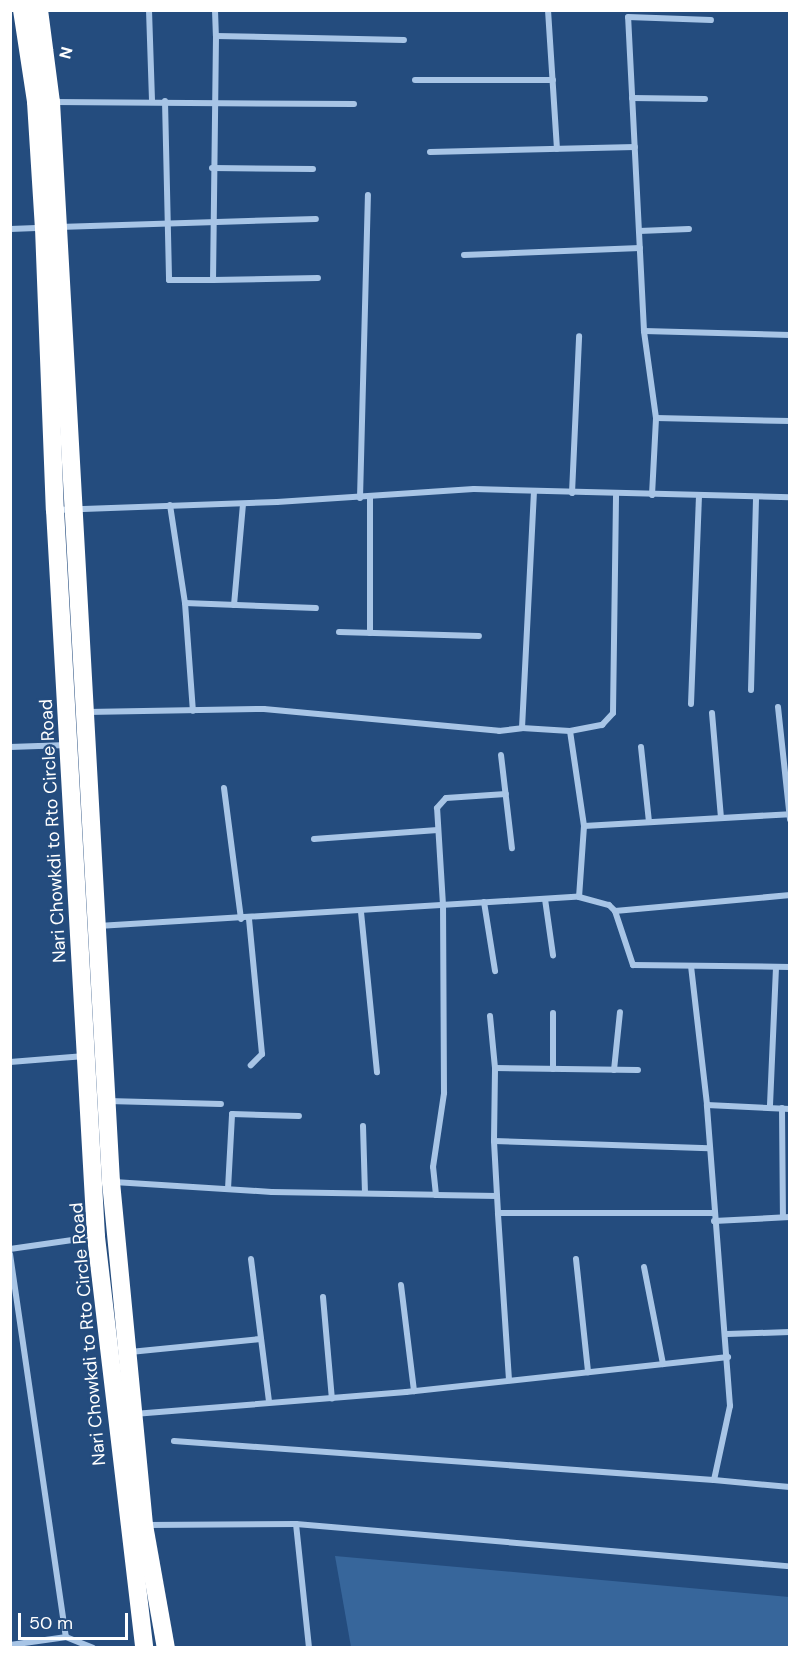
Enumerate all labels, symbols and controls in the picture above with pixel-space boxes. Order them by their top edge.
north arrow [18,18,78,78]
text: N [54,44,78,61]
street label: Nari Chowkdi to Rto Circle Road [35,699,71,963]
street label: Nari Chowkdi to Rto Circle Road [66,1201,110,1467]
scale bar [21,1601,130,1639]
text: 50 m [29,1611,73,1635]

